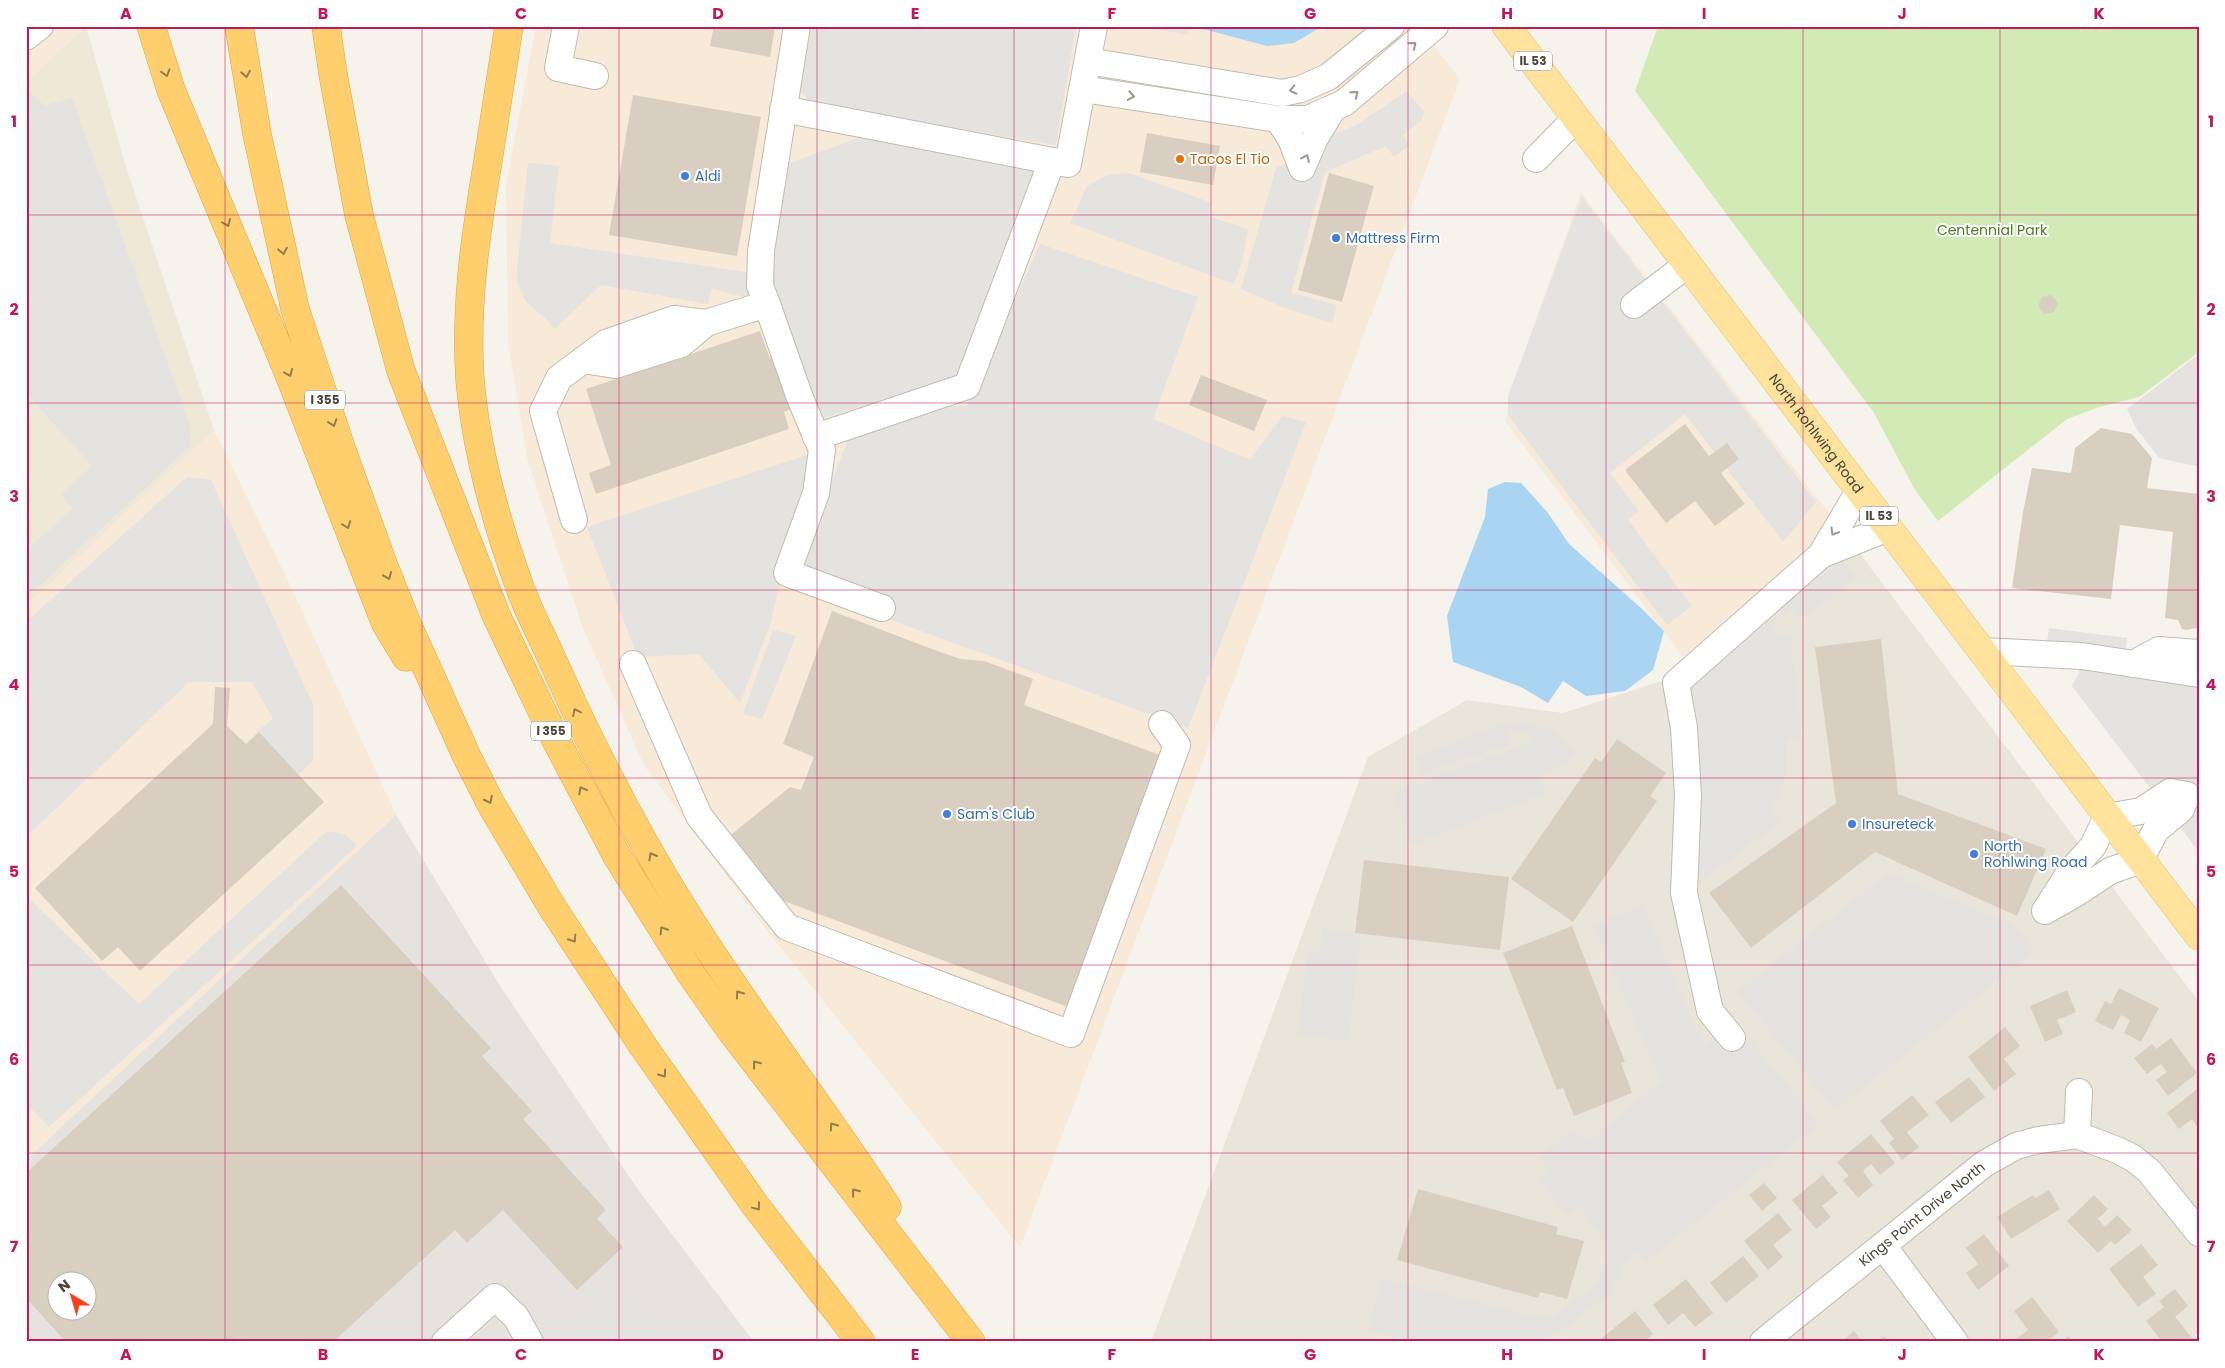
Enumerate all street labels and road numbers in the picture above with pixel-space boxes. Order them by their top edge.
road number: IL 53 [1514,51,1552,70]
street label: North Rohlwing Road [1764,369,1868,497]
road number: I 355 [305,390,345,410]
road number: IL 53 [1860,506,1898,526]
road number: I 355 [531,721,571,740]
street label: Kings Point Drive North [1855,1157,1989,1271]

